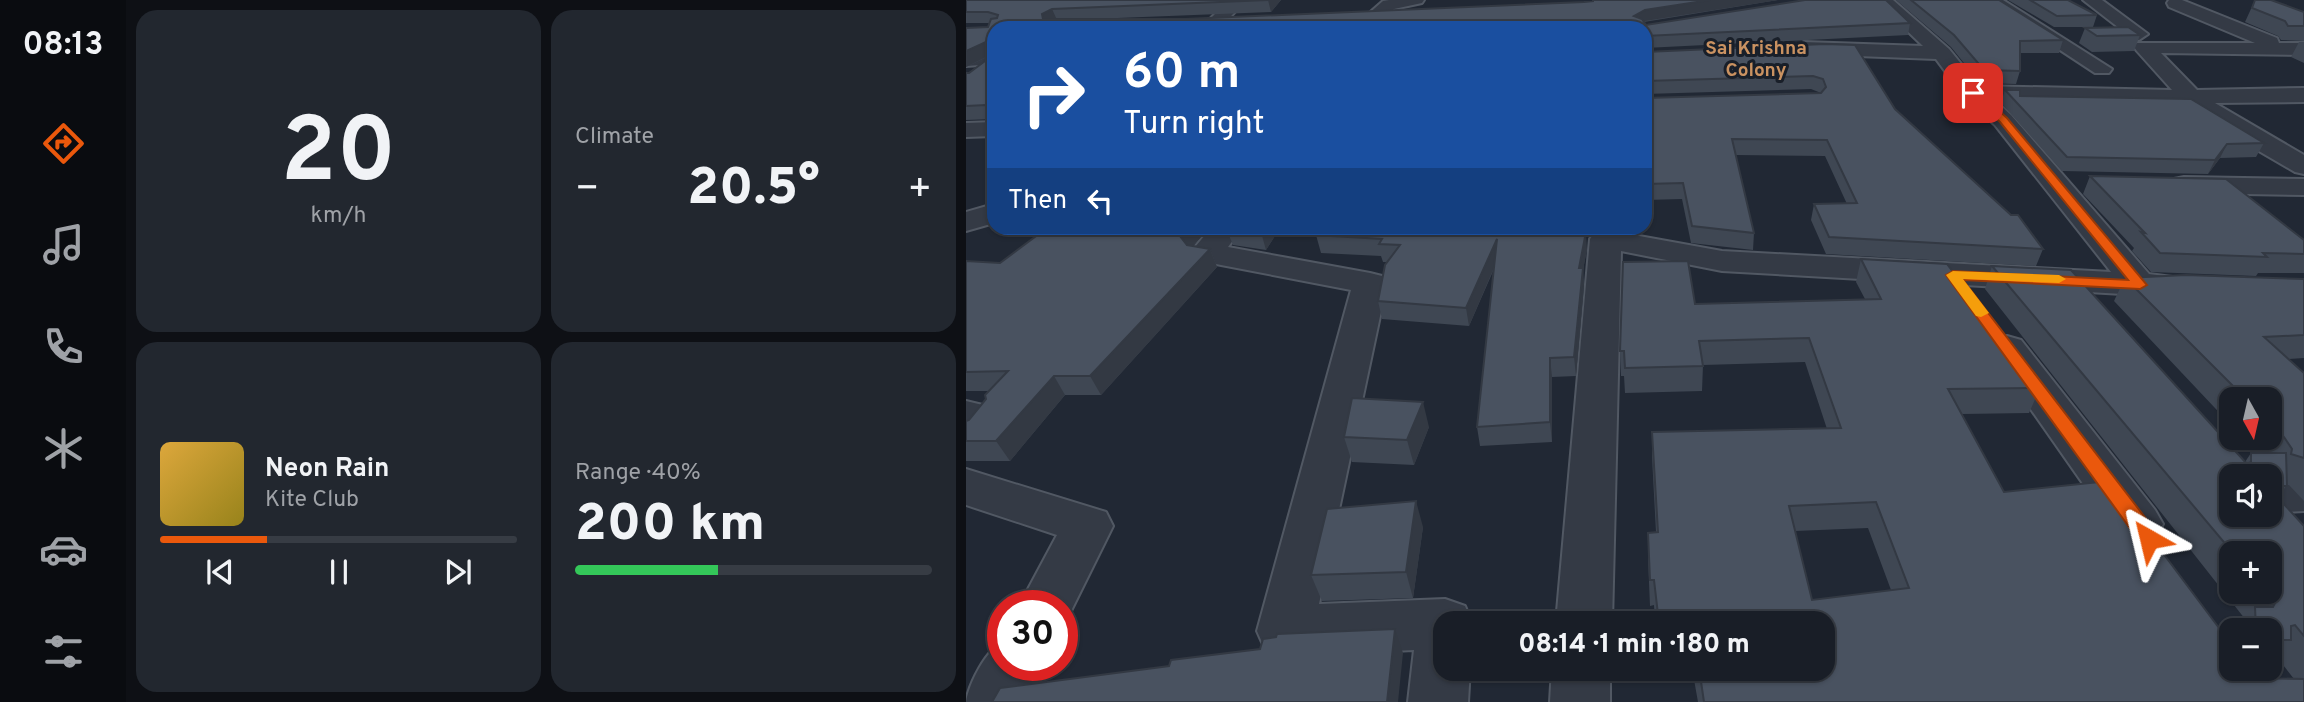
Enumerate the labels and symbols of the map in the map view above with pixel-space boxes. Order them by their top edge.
district label: Sai Krishna Colony [1705,37,1807,83]
pin [1943,63,2003,123]
north arrow [2219,387,2282,450]
position arrow [2112,502,2186,576]
speed limit sign: 30 [987,590,1078,681]

